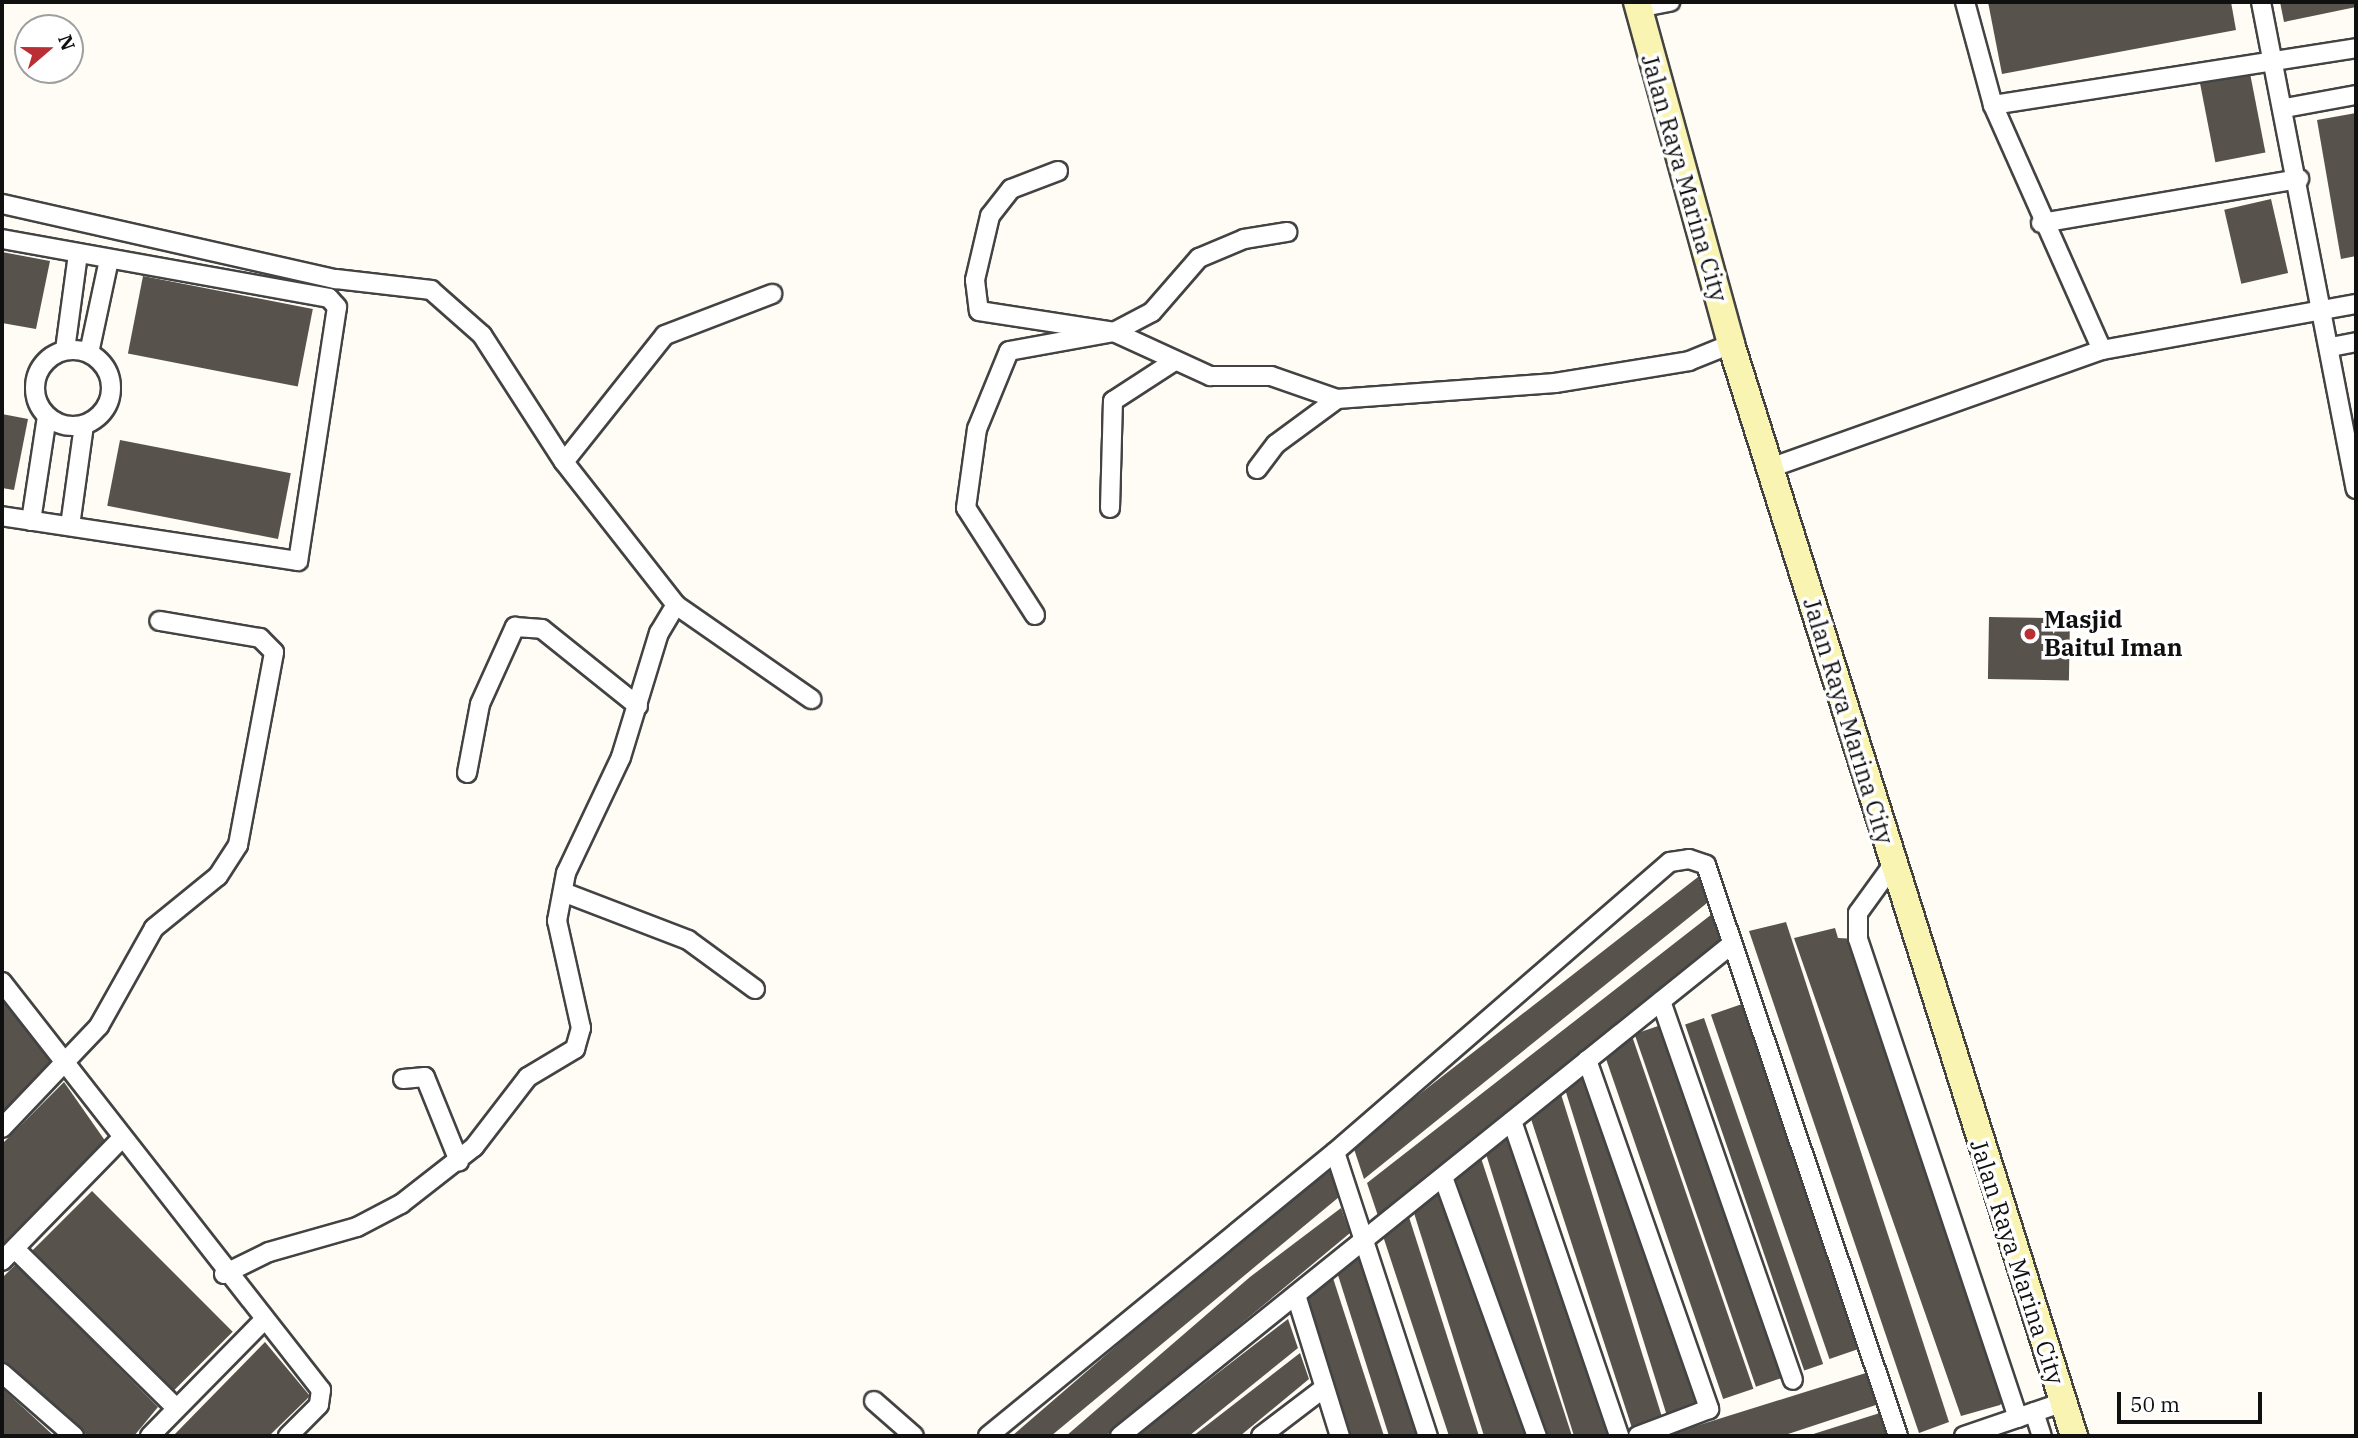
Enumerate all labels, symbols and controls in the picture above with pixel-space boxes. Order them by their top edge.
north arrow [14,14,84,84]
text: N [53,31,81,54]
street label: Jalan Raya Marina City [1635,51,1733,305]
street label: Jalan Raya Marina City [1797,594,1899,848]
place label: Masjid Baitul Iman [2044,606,2183,662]
marker: Masjid Baitul Iman [2022,626,2038,642]
street label: Jalan Raya Marina City [1964,1136,2070,1388]
scale bar [2120,1378,2265,1422]
text: 50 m [2130,1390,2180,1418]

